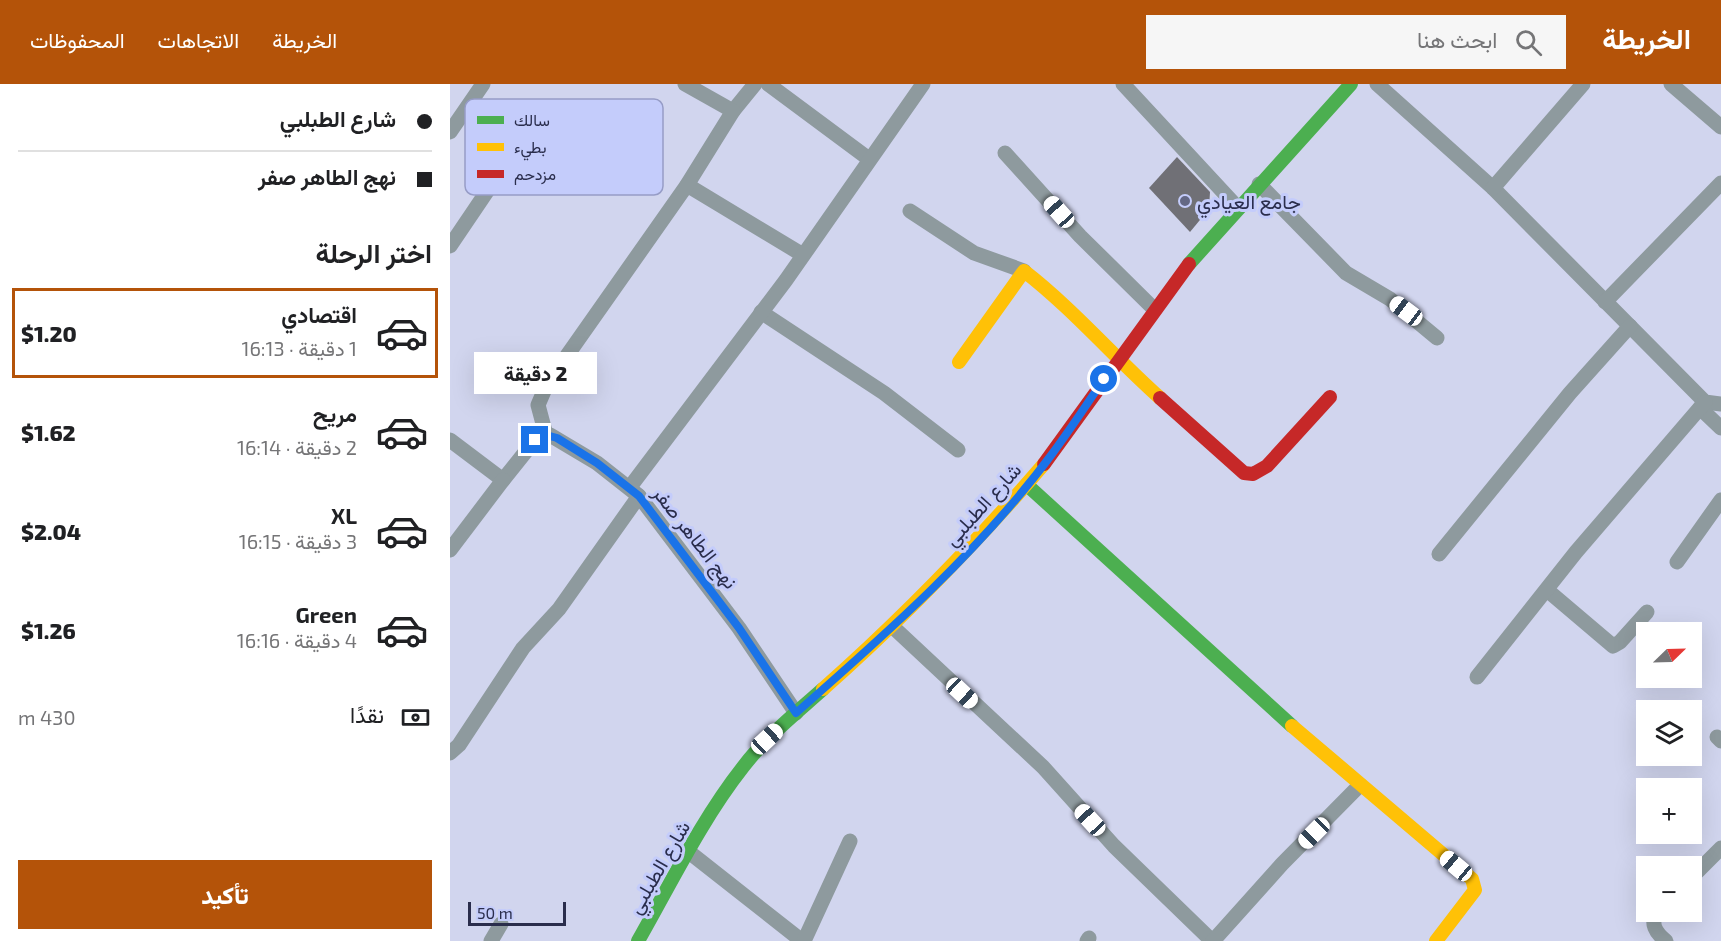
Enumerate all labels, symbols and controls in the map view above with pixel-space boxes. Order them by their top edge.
search box [1146,15,1566,69]
text: الخريطة [1602,21,1691,55]
text: ابحث هنا [1417,26,1497,52]
icon: search [1512,26,1545,59]
text: المحفوظات [30,27,125,52]
text: الاتجاهات [158,27,239,52]
text: الخريطة [272,27,337,52]
legend [465,99,663,195]
text: شارع الطبلبي [280,105,396,131]
text: سالك [514,110,550,129]
text: بطيء [514,137,546,161]
text: نهج الطاهر صفر [258,163,396,189]
text: مزدحم [514,164,556,185]
place label: جامع العيادي [1197,189,1301,219]
car [1040,193,1078,231]
marker: جامع العيادي [1178,194,1192,208]
text: اختر الرحلة [315,236,432,268]
car [1386,293,1426,329]
text: اقتصادي [281,301,357,327]
icon: car [375,306,429,360]
text: $1.20 [21,320,77,346]
text: 1 دقيقة · 16:13 [241,336,357,360]
callout: 2 دقيقة [473,353,596,395]
text: 2 دقيقة [504,361,567,385]
route start [1090,365,1117,392]
text: مريح [313,400,357,426]
icon: car [375,405,429,459]
text: $1.62 [21,419,76,445]
route end [521,426,548,453]
text: 2 دقيقة · 16:14 [237,435,357,459]
street label: شارع الطبلبي [938,457,1030,555]
street label: نهج الطاهر صفر [646,480,743,595]
text: XL [331,502,357,528]
icon: car [375,504,429,558]
text: $2.04 [21,518,81,544]
text: 3 دقيقة · 16:15 [239,529,357,553]
text: Green [295,601,357,627]
icon: car [375,603,429,657]
text: $1.26 [21,617,76,643]
north arrow [1636,622,1702,688]
map controls [1636,622,1702,922]
text: 4 دقيقة · 16:16 [237,628,357,652]
car [943,674,981,712]
button: layers [1636,700,1702,766]
text: نقدًا [350,701,384,727]
icon: cash [399,701,432,734]
text: 430 m [18,705,75,729]
car [748,720,786,758]
button: + [1636,778,1702,844]
car [1071,801,1109,839]
car [1295,814,1333,852]
street label: شارع الطبلبي [622,816,699,921]
car [1436,848,1476,884]
button: − [1636,856,1702,922]
button: تأكيد [18,860,432,929]
scale bar [468,899,566,926]
text: 50 m [477,903,513,922]

